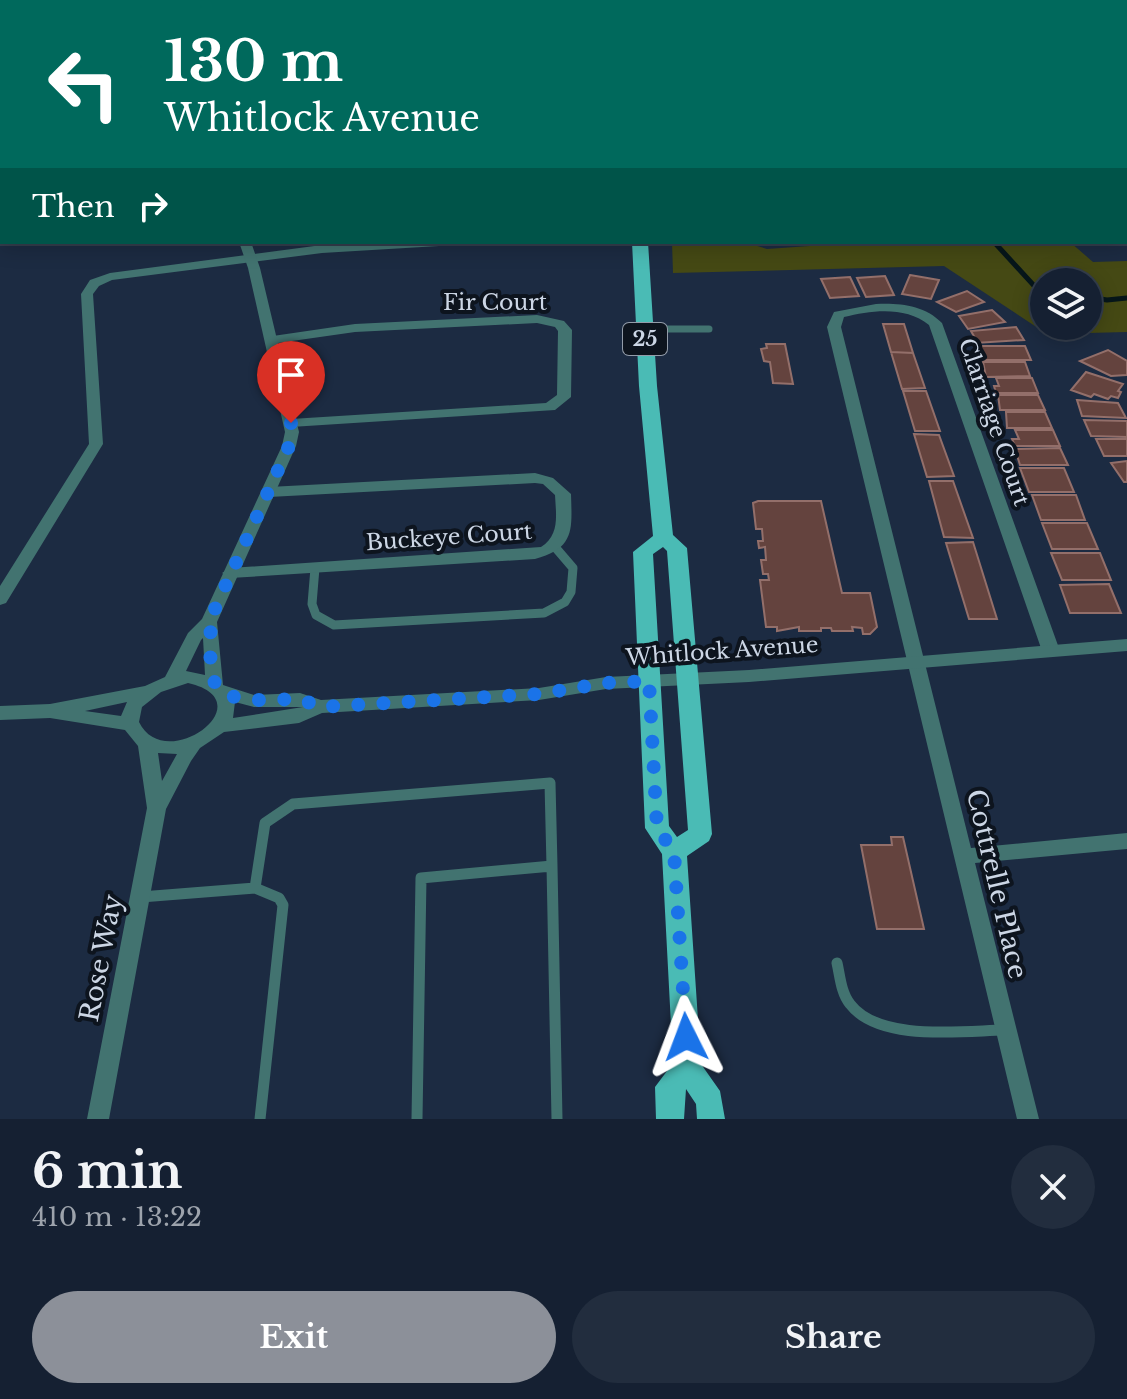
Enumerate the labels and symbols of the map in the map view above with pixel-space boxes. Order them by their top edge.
street label: Fir Court [443,289,548,316]
road number: 25 [623,323,667,355]
street label: Clarriage Court [953,335,1036,510]
pin [257,341,325,423]
street label: Buckeye Court [365,518,534,556]
street label: Whitlock Avenue [624,631,819,671]
street label: Cottrelle Place [960,786,1034,982]
street label: Rose Way [73,891,129,1024]
position arrow [644,995,728,1079]

